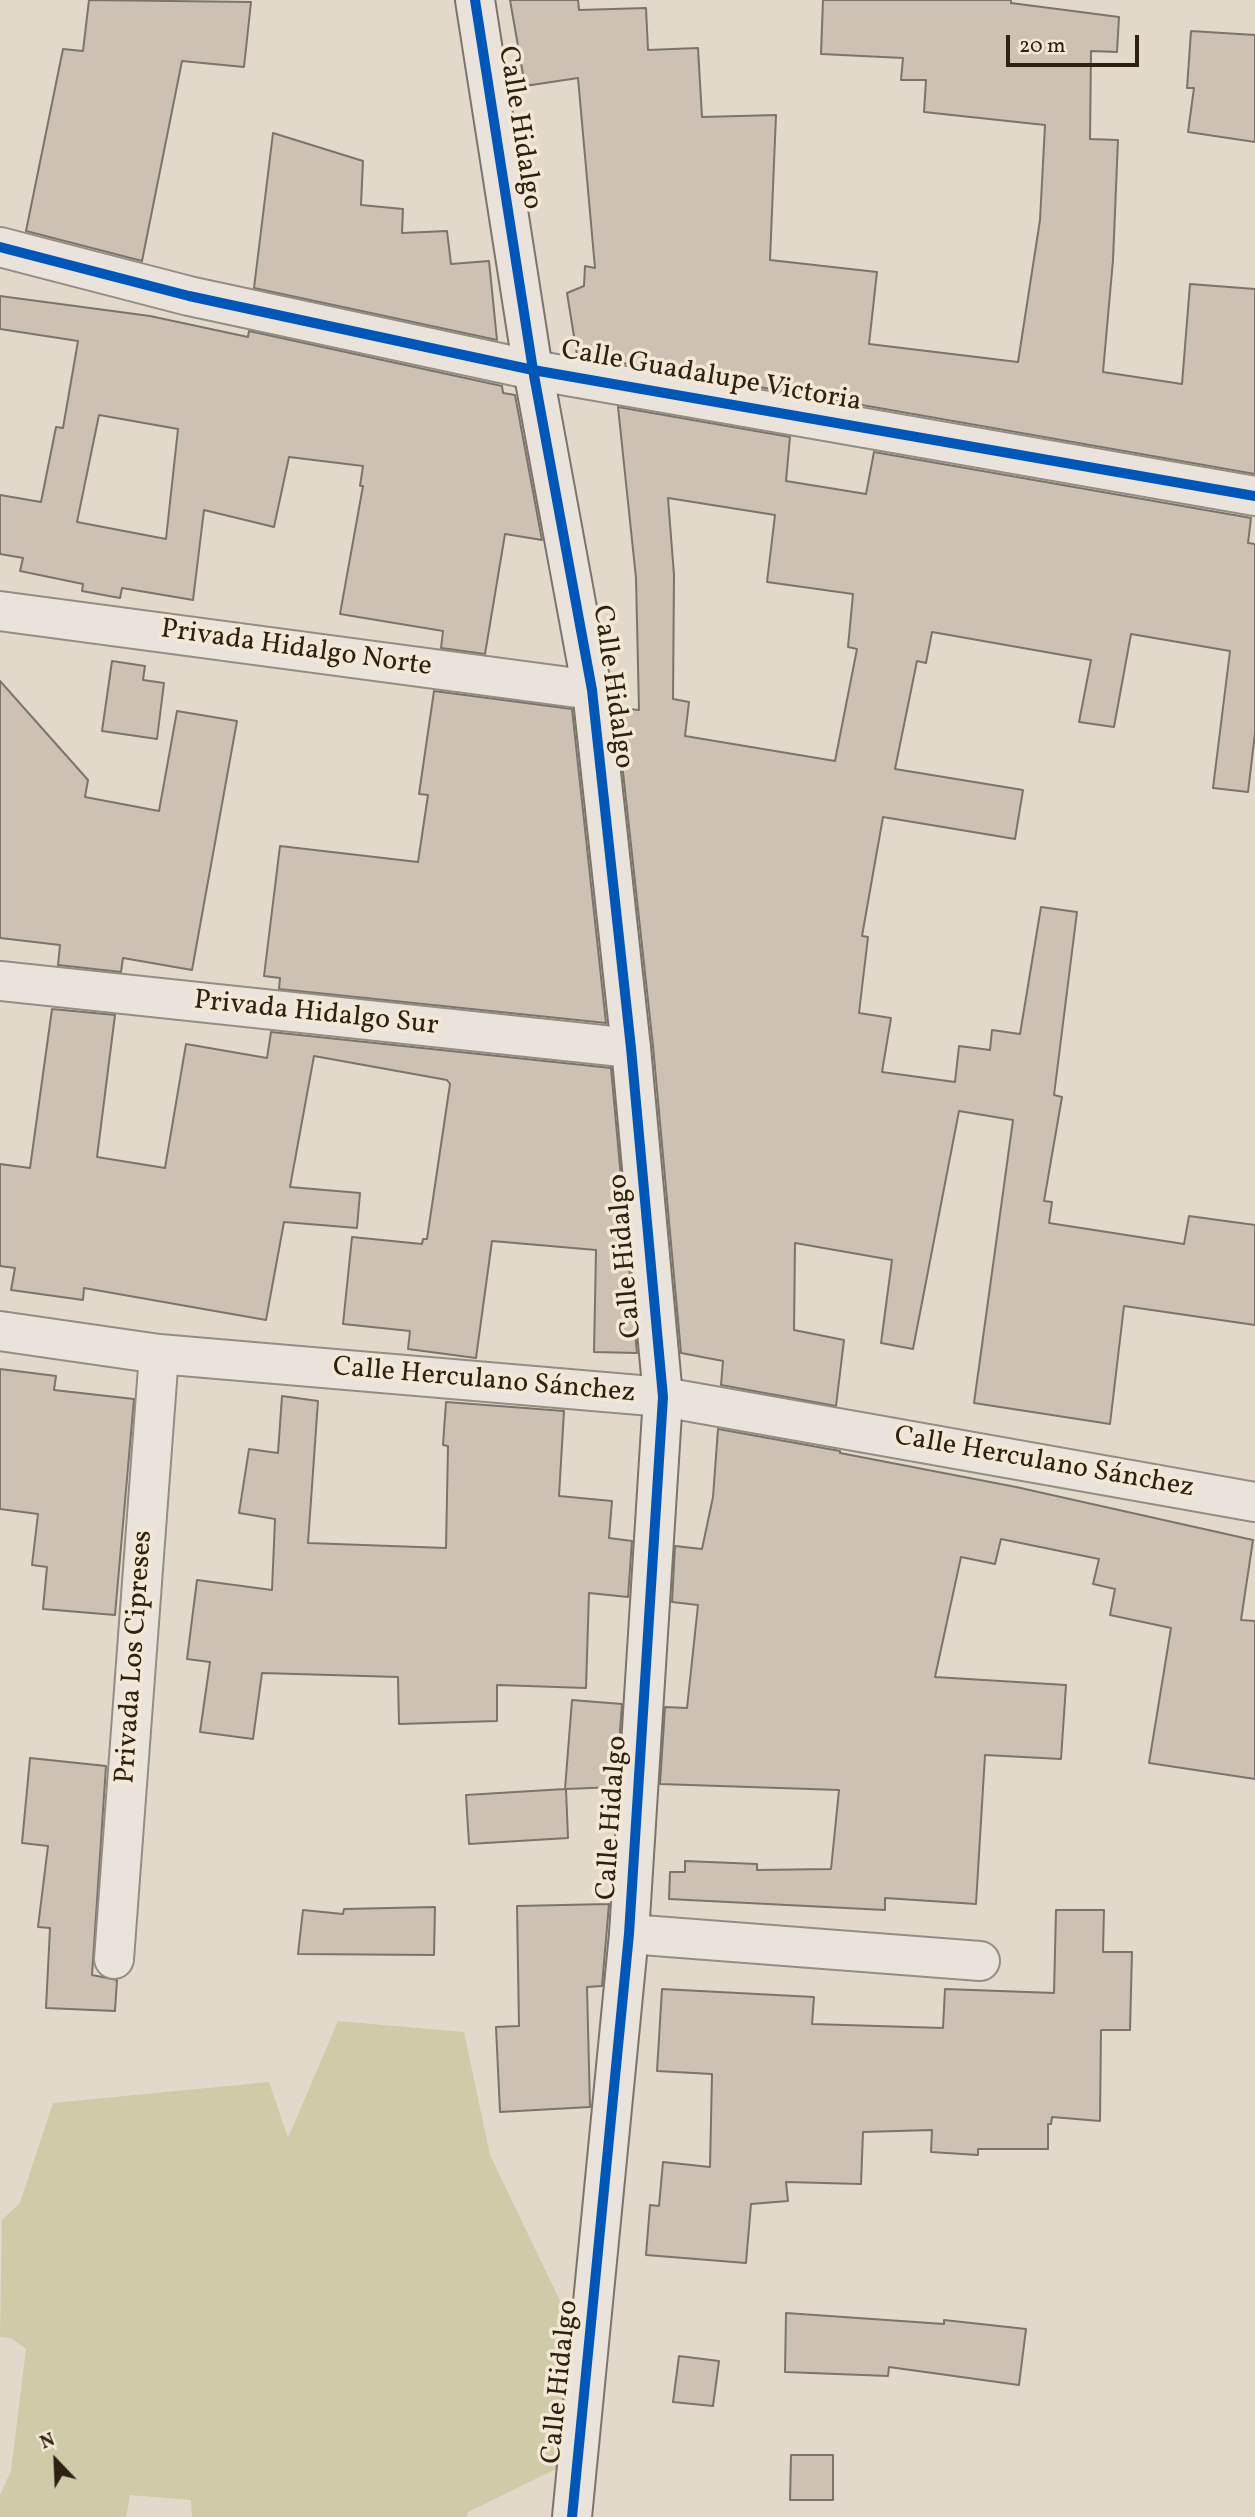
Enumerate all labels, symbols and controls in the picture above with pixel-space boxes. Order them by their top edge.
scale bar [1010,21,1143,65]
text: 20 m [1019,32,1065,61]
street label: Calle Hidalgo [489,44,547,212]
street label: Calle Guadalupe Victoria [558,335,864,421]
street label: Calle Hidalgo [583,603,639,771]
street label: Privada Hidalgo Norte [158,614,434,686]
street label: Privada Hidalgo Sur [192,985,440,1045]
street label: Calle Hidalgo [603,1173,651,1339]
street label: Calle Herculano Sánchez [331,1352,637,1412]
street label: Calle Herculano Sánchez [892,1421,1196,1507]
street label: Privada Los Cipreses [110,1529,162,1785]
street label: Calle Hidalgo [591,1735,637,1901]
street label: Calle Hidalgo [537,2298,587,2466]
north arrow [21,2426,91,2496]
text: N [36,2427,59,2456]

